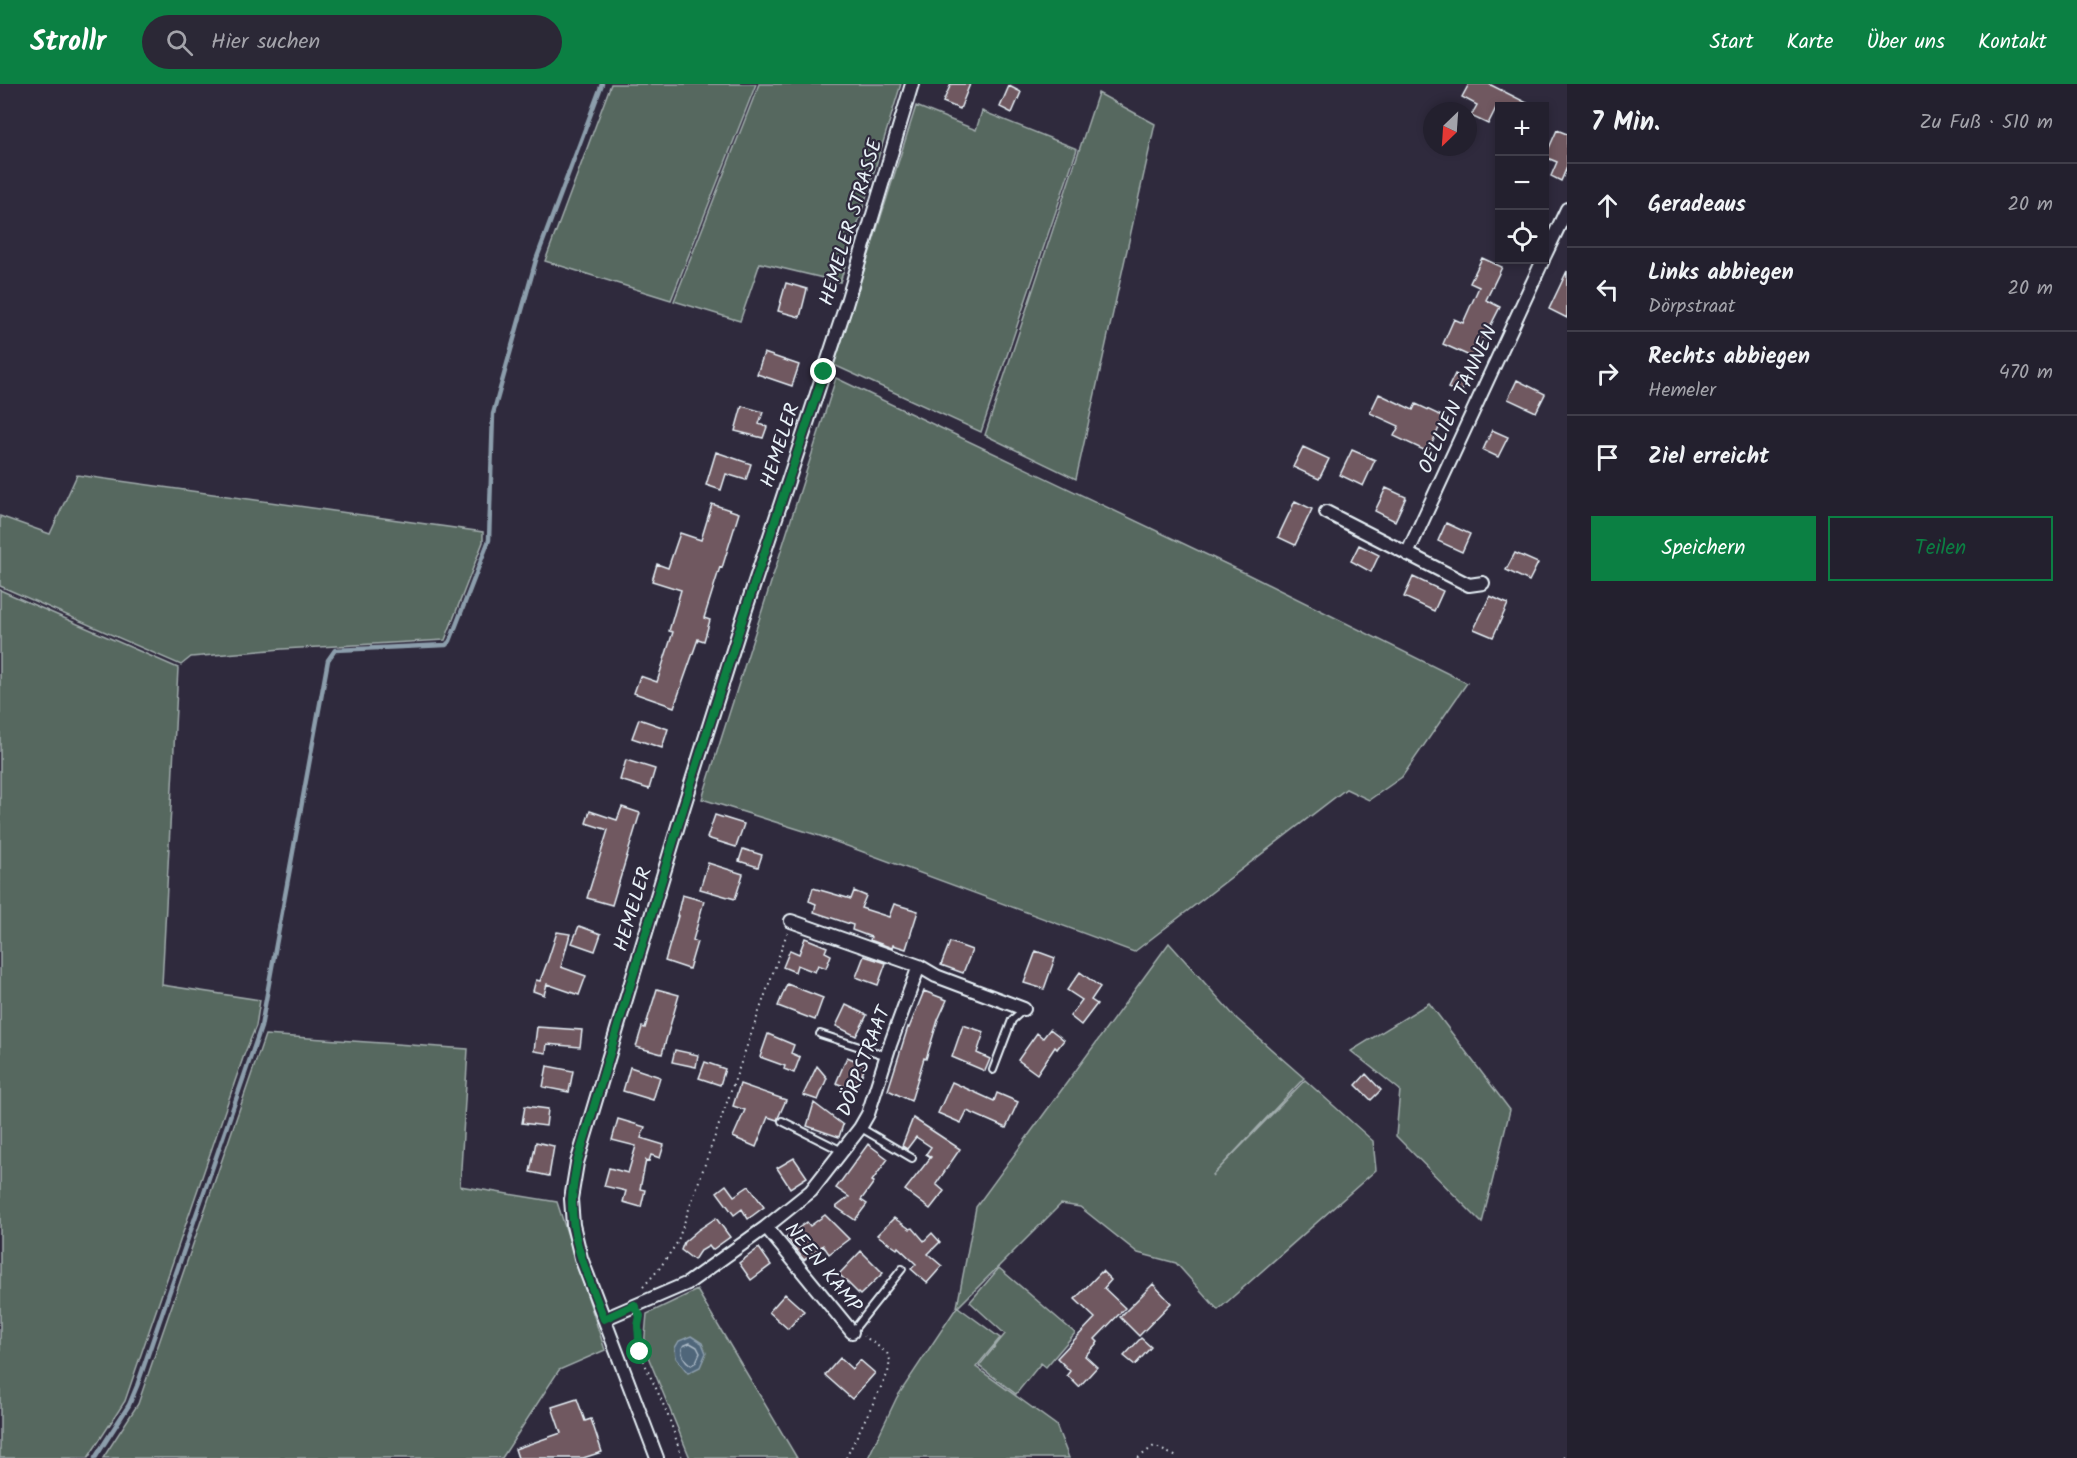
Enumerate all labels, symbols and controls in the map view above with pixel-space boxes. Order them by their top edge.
search box [142,15,562,69]
text: Strollr [30,20,106,65]
text: Hier suchen [211,25,320,60]
icon: search [163,26,196,59]
text: Start [1709,26,1754,59]
text: Karte [1787,26,1833,59]
text: Über uns [1866,26,1945,59]
text: Kontakt [1978,26,2047,59]
north arrow [1423,102,1477,156]
map controls [1495,102,1549,264]
button: + [1495,102,1549,156]
text: 7 Min. [1591,102,1660,144]
text: Zu Fuß · 510 m [1919,107,2053,139]
street label: HEMELER STRASSE [811,134,893,310]
button: − [1495,156,1549,210]
text: Geradeaus [1648,188,1746,223]
icon: ahead [1591,189,1624,222]
text: 20 m [2007,189,2053,221]
button: locate [1495,210,1549,264]
text: Links abbiegen [1648,256,1794,291]
icon: left [1591,273,1624,306]
text: 20 m [2007,273,2053,305]
text: Dörpstraat [1648,291,1736,323]
street label: OELLIEN TANNEN [1410,320,1507,479]
text: Rechts abbiegen [1648,340,1810,375]
icon: right [1591,357,1624,390]
text: 470 m [1999,357,2053,389]
route end [810,358,836,384]
text: Hemeler [1648,375,1716,407]
street label: HEMELER [752,399,810,492]
text: Ziel erreicht [1648,440,1769,475]
icon: arrive [1591,441,1624,474]
button: Speichern [1591,516,1816,581]
button: Teilen [1828,516,2053,581]
street label: HEMELER [606,863,662,956]
street label: DÖRPSTRAAT [829,1000,901,1121]
street label: NEEN KAMP [776,1216,870,1322]
route start [626,1338,652,1364]

